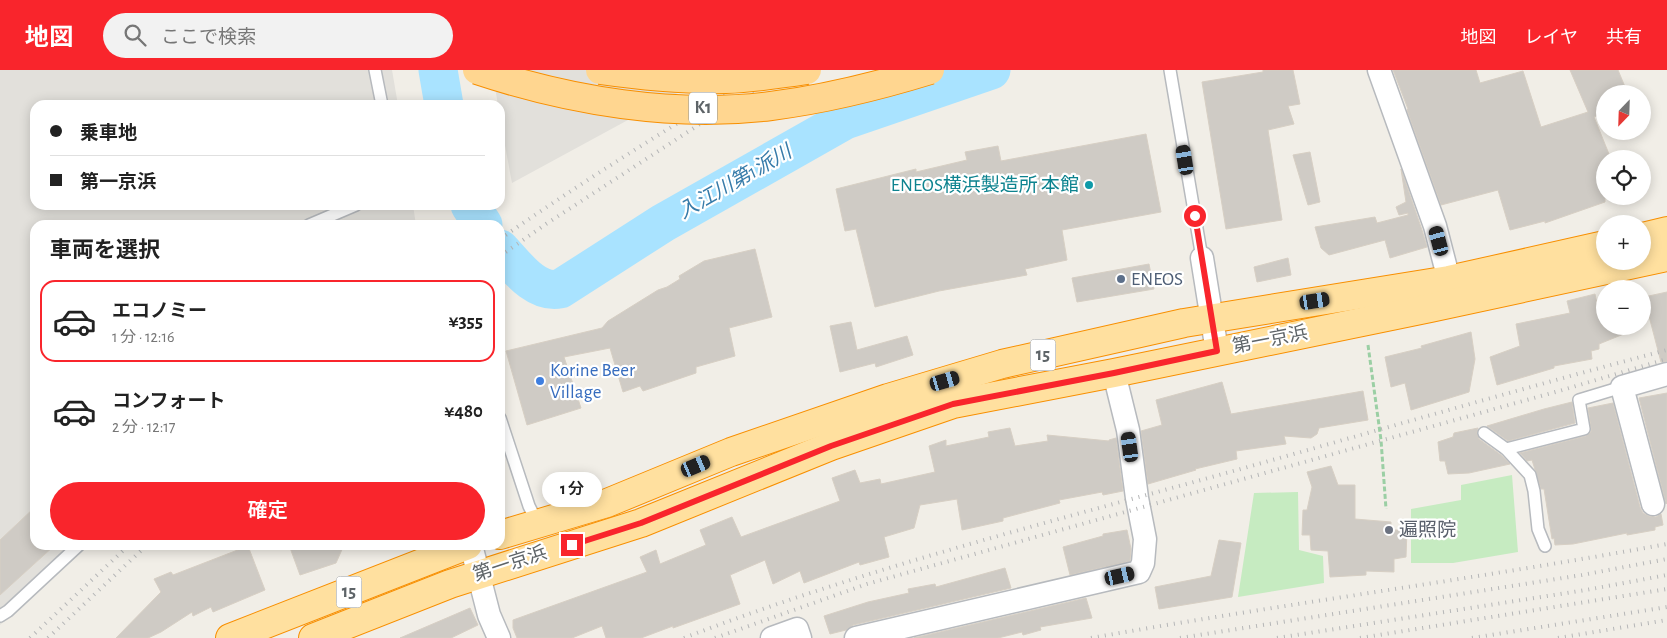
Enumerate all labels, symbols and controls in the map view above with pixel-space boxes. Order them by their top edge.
search box [103,13,453,58]
icon: search [121,21,149,49]
text: 地図 [25,26,73,50]
text: ここで検索 [161,28,256,47]
text: 地図 [1461,29,1497,47]
text: レイヤ [1525,29,1578,47]
text: 共有 [1606,29,1642,47]
north arrow [1596,85,1651,140]
map controls [1596,85,1651,335]
road number: K1 [689,92,717,124]
text: 乗車地 [80,124,137,143]
water label: 入江川第1派川 [675,140,797,222]
car [1175,144,1194,176]
button: locate [1596,150,1651,205]
text: 第一京浜 [80,173,156,192]
place label: ENEOS横浜製造所 本館 [891,174,1079,195]
marker: ENEOS横浜製造所 本館 [1083,179,1095,191]
route start [1184,205,1206,227]
button: + [1596,215,1651,270]
car [1427,225,1450,257]
text: 車両を選択 [50,239,160,261]
place label: ENEOS [1131,270,1183,289]
marker: ENEOS [1115,273,1127,285]
button: − [1596,280,1651,335]
car [1299,291,1330,311]
icon: car [52,299,97,344]
text: エコノミー [112,302,207,321]
text: ¥355 [448,312,483,331]
street label: 第一京浜 [1231,322,1309,357]
text: 1 分 · 12:16 [112,329,175,345]
road number: 15 [1030,340,1056,370]
place label: Korine Beer Village [550,361,635,402]
car [928,370,961,392]
marker: Korine Beer Village [534,375,546,387]
icon: car [52,389,97,434]
text: コンフォート [112,392,225,411]
text: ¥480 [444,402,483,421]
text: 2 分 · 12:17 [112,419,176,435]
car [1120,431,1139,463]
car [679,453,712,479]
callout: 1 分 [542,472,602,508]
text: 1 分 [560,481,584,497]
button: 確定 [50,482,485,540]
place label: 遍照院 [1399,520,1456,540]
marker: 遍照院 [1383,524,1395,536]
route end [561,534,583,556]
street label: 第一京浜 [471,542,549,585]
car [1103,565,1136,587]
road number: 15 [336,577,362,608]

